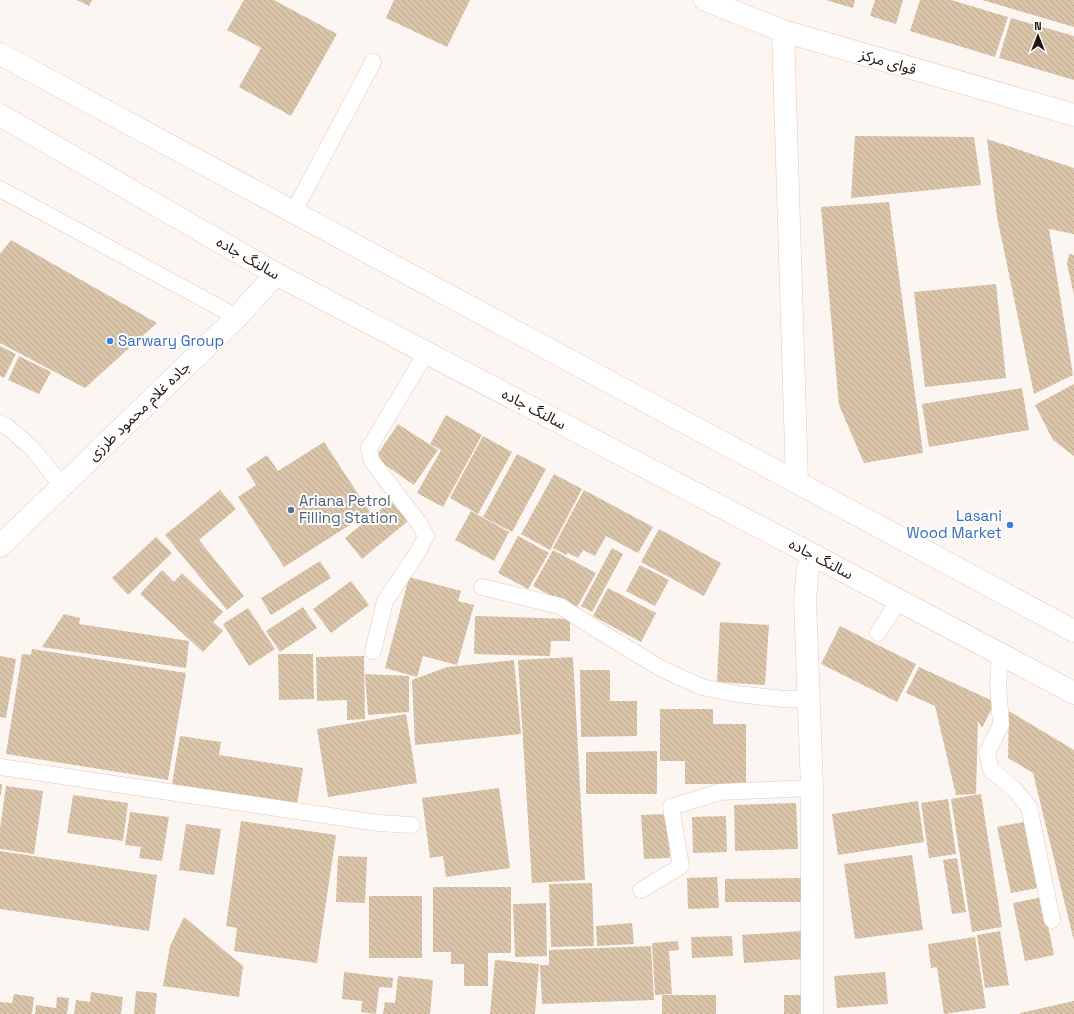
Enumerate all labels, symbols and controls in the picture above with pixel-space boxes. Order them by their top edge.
north arrow [1018,16,1058,56]
text: N [1034,19,1042,33]
street label: قوای مرکز [857,44,919,79]
street label: سالنگ جاده [213,232,284,283]
place label: Sarwary Group [118,331,224,350]
marker: Sarwary Group [105,336,115,346]
street label: جاده غلام‌ محمود طرزی [83,357,195,466]
street label: سالنگ جاده [499,384,570,434]
place label: Ariana Petrol Filling Station [299,491,398,527]
marker: Ariana Petrol Filling Station [286,505,296,515]
place label: Lasani Wood Market [907,506,1002,542]
marker: Lasani Wood Market [1005,520,1015,530]
street label: سالنگ جاده [786,534,857,584]

